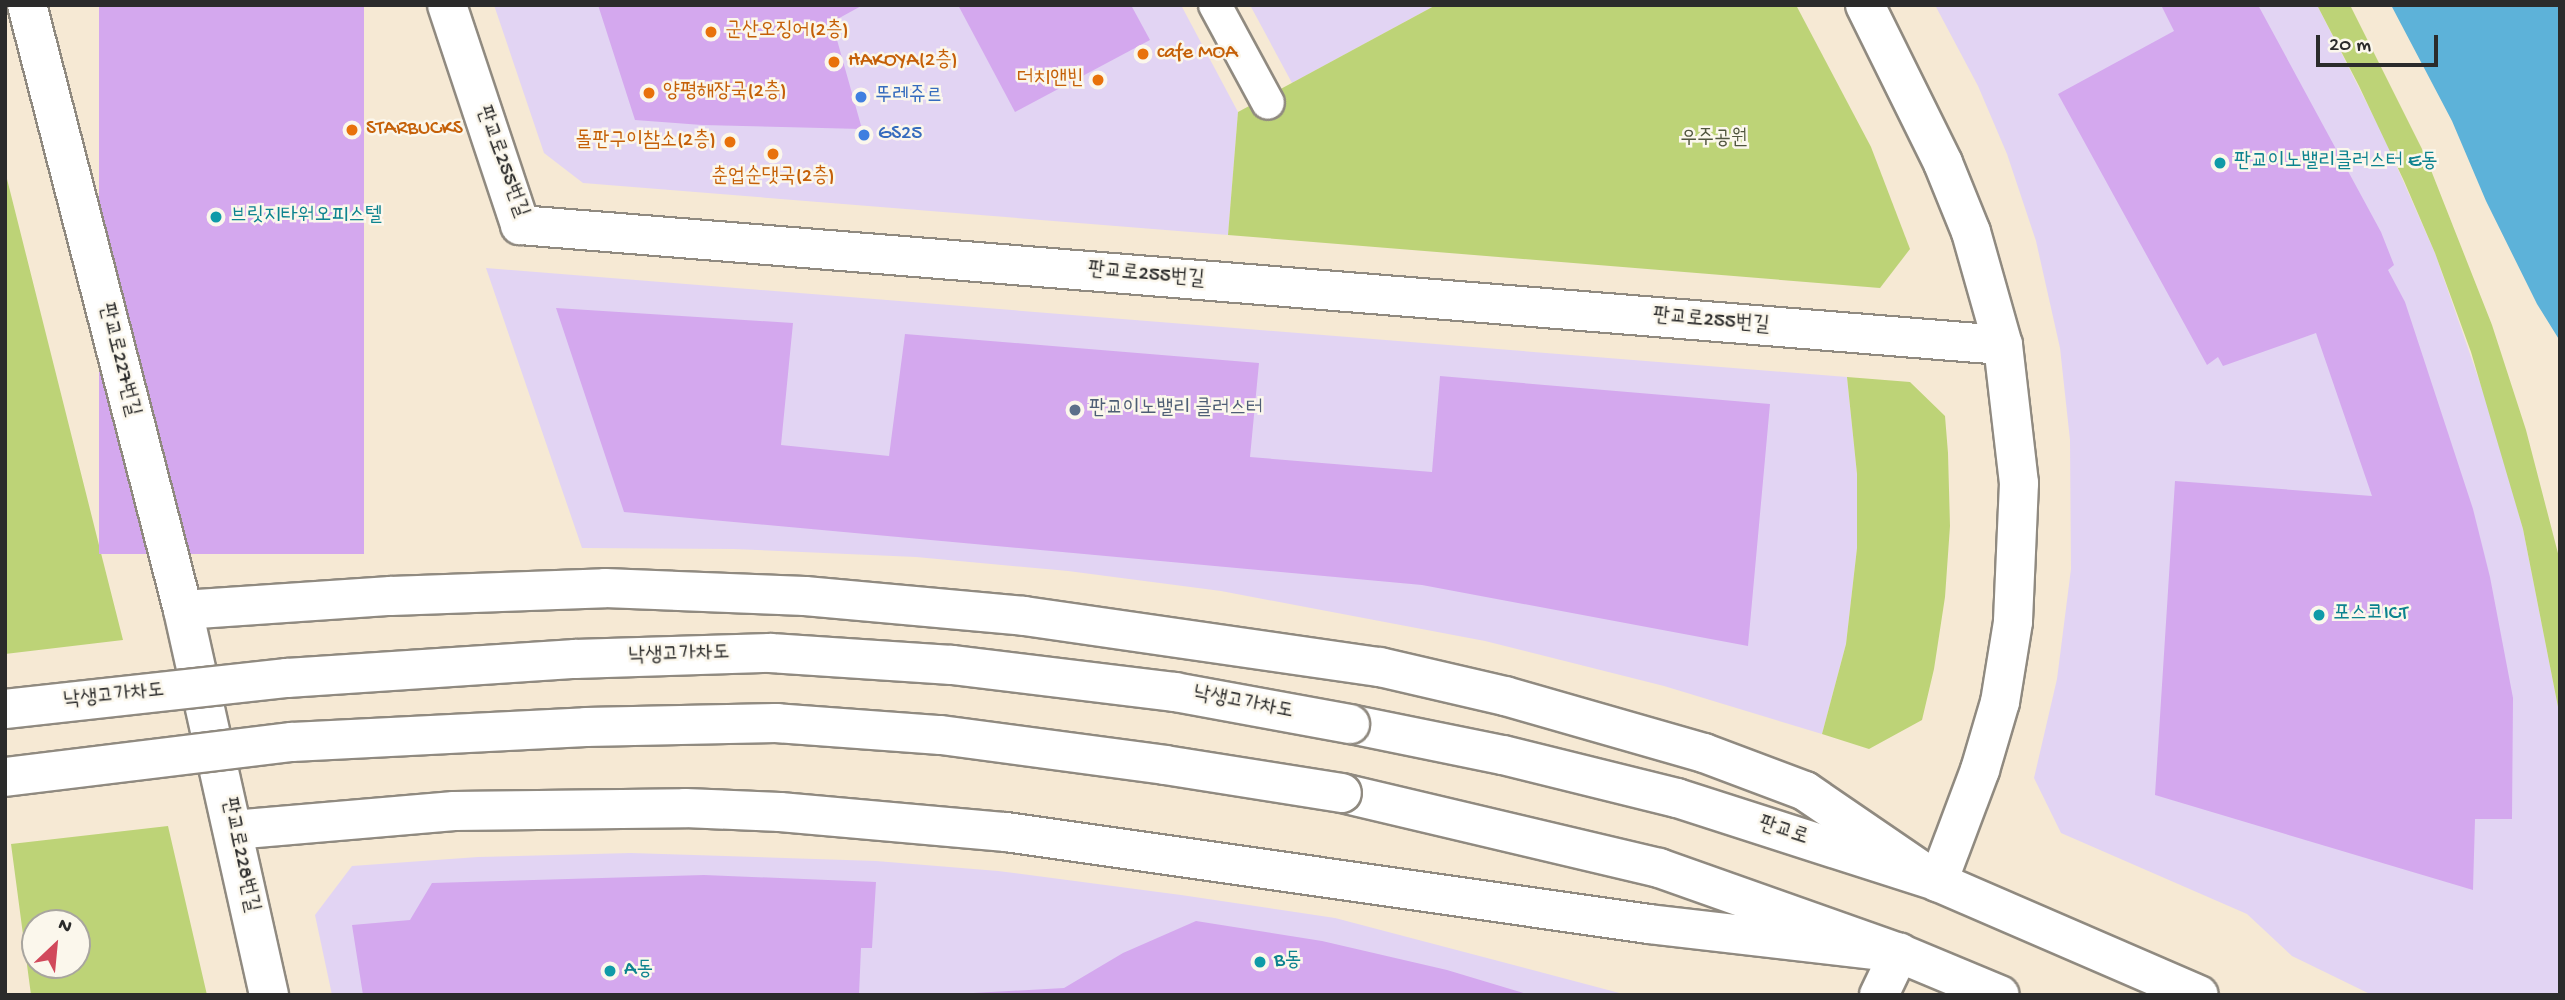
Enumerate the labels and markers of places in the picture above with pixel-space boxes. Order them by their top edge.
place label: 군산오징어(2층) [725,19,849,45]
marker: 군산오징어(2층) [703,24,719,40]
place label: cafe MOA [1157,41,1238,67]
marker: cafe MOA [1135,46,1151,62]
place label: HAKOYA(2층) [848,49,958,75]
marker: HAKOYA(2층) [826,54,842,70]
place label: 더치앤빈 [1016,67,1084,93]
marker: 더치앤빈 [1090,72,1106,88]
place label: 양평해장국(2층) [663,80,787,106]
place label: 뚜레쥬르 [875,84,943,110]
marker: 양평해장국(2층) [641,85,657,101]
marker: 뚜레쥬르 [853,89,869,105]
place label: STARBUCKS [366,117,463,143]
marker: STARBUCKS [344,122,360,138]
place label: GS25 [878,122,922,148]
marker: GS25 [856,127,872,143]
place label: 돌판구이참소(2층) [576,129,716,155]
marker: 돌판구이참소(2층) [722,134,738,150]
marker: 춘업순댓국(2층) [765,146,781,162]
place label: 판교이노밸리클러스터 E동 [2234,150,2438,176]
marker: 판교이노밸리클러스터 E동 [2212,155,2228,171]
place label: 춘업순댓국(2층) [711,165,835,191]
place label: 브릿지타워오피스텔 [230,204,382,230]
marker: 브릿지타워오피스텔 [208,209,224,225]
place label: 판교이노밸리 클러스터 [1089,397,1263,423]
marker: 판교이노밸리 클러스터 [1067,402,1083,418]
place label: 포스코ICT [2333,602,2408,628]
marker: 포스코ICT [2311,607,2327,623]
place label: B동 [1274,949,1302,975]
marker: B동 [1252,954,1268,970]
place label: A동 [624,958,653,984]
marker: A동 [602,963,618,979]

